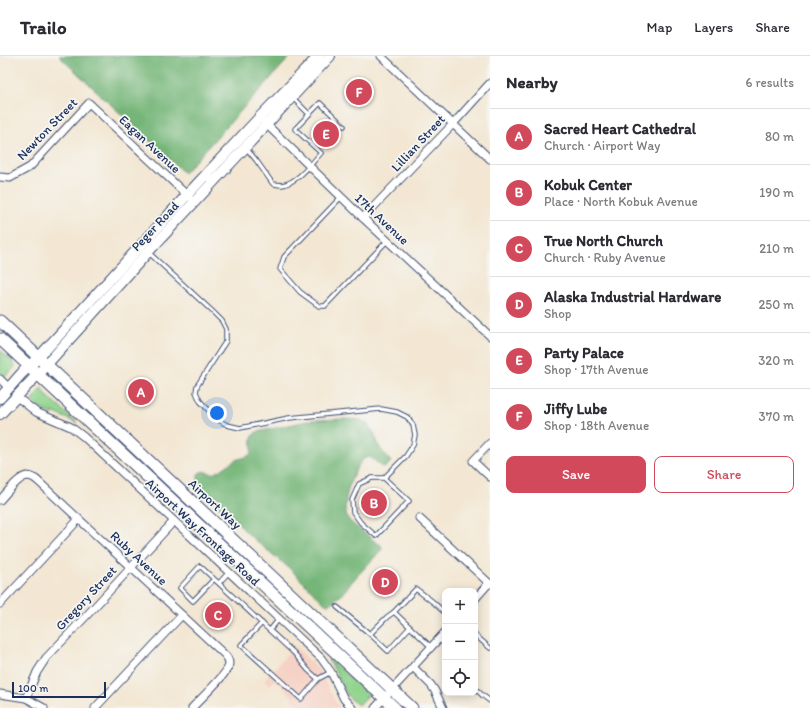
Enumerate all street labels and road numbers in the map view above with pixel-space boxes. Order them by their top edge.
street label: Newton Street [14,95,80,163]
street label: Lillian Street [388,111,448,174]
street label: Eagan Avenue [116,112,184,176]
street label: 17th Avenue [352,190,412,248]
street label: Peger Road [128,198,182,254]
street label: Airport Way Frontage Road [143,475,263,589]
street label: Airport Way [185,476,245,532]
street label: Ruby Avenue [108,528,170,588]
street label: Gregory Street [52,563,120,633]

